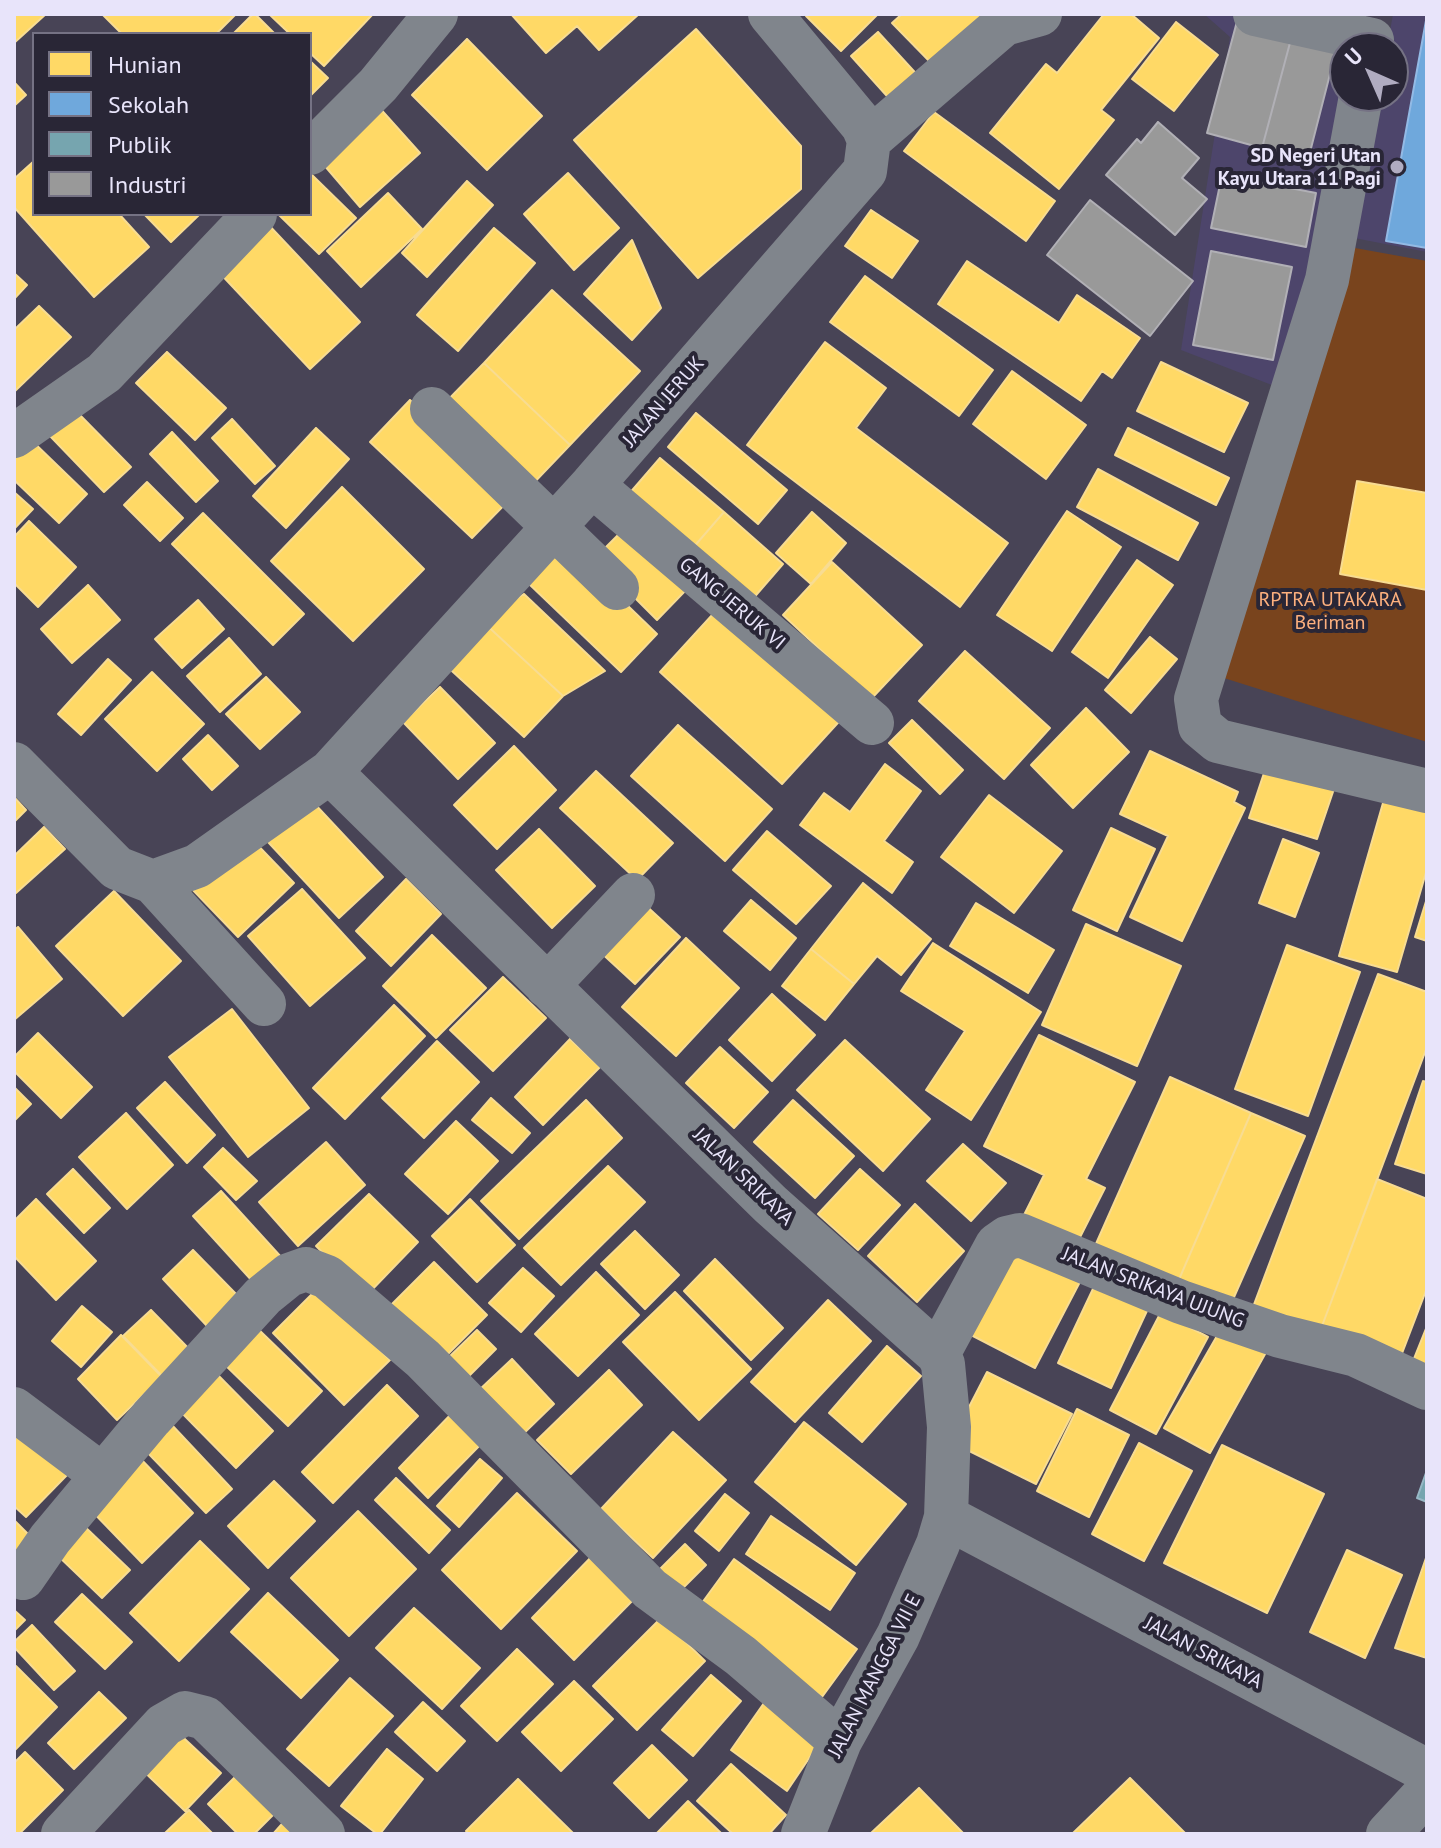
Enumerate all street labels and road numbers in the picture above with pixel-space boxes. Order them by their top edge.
street label: JALAN JERUK [618,352,710,452]
street label: GANG JERUK VI [674,553,790,655]
street label: JALAN SRIKAYA [688,1123,798,1231]
street label: JALAN SRIKAYA UJUNG [1059,1242,1247,1334]
street label: JALAN MANGGA VII E [823,1590,927,1762]
street label: JALAN SRIKAYA [1140,1612,1266,1694]

